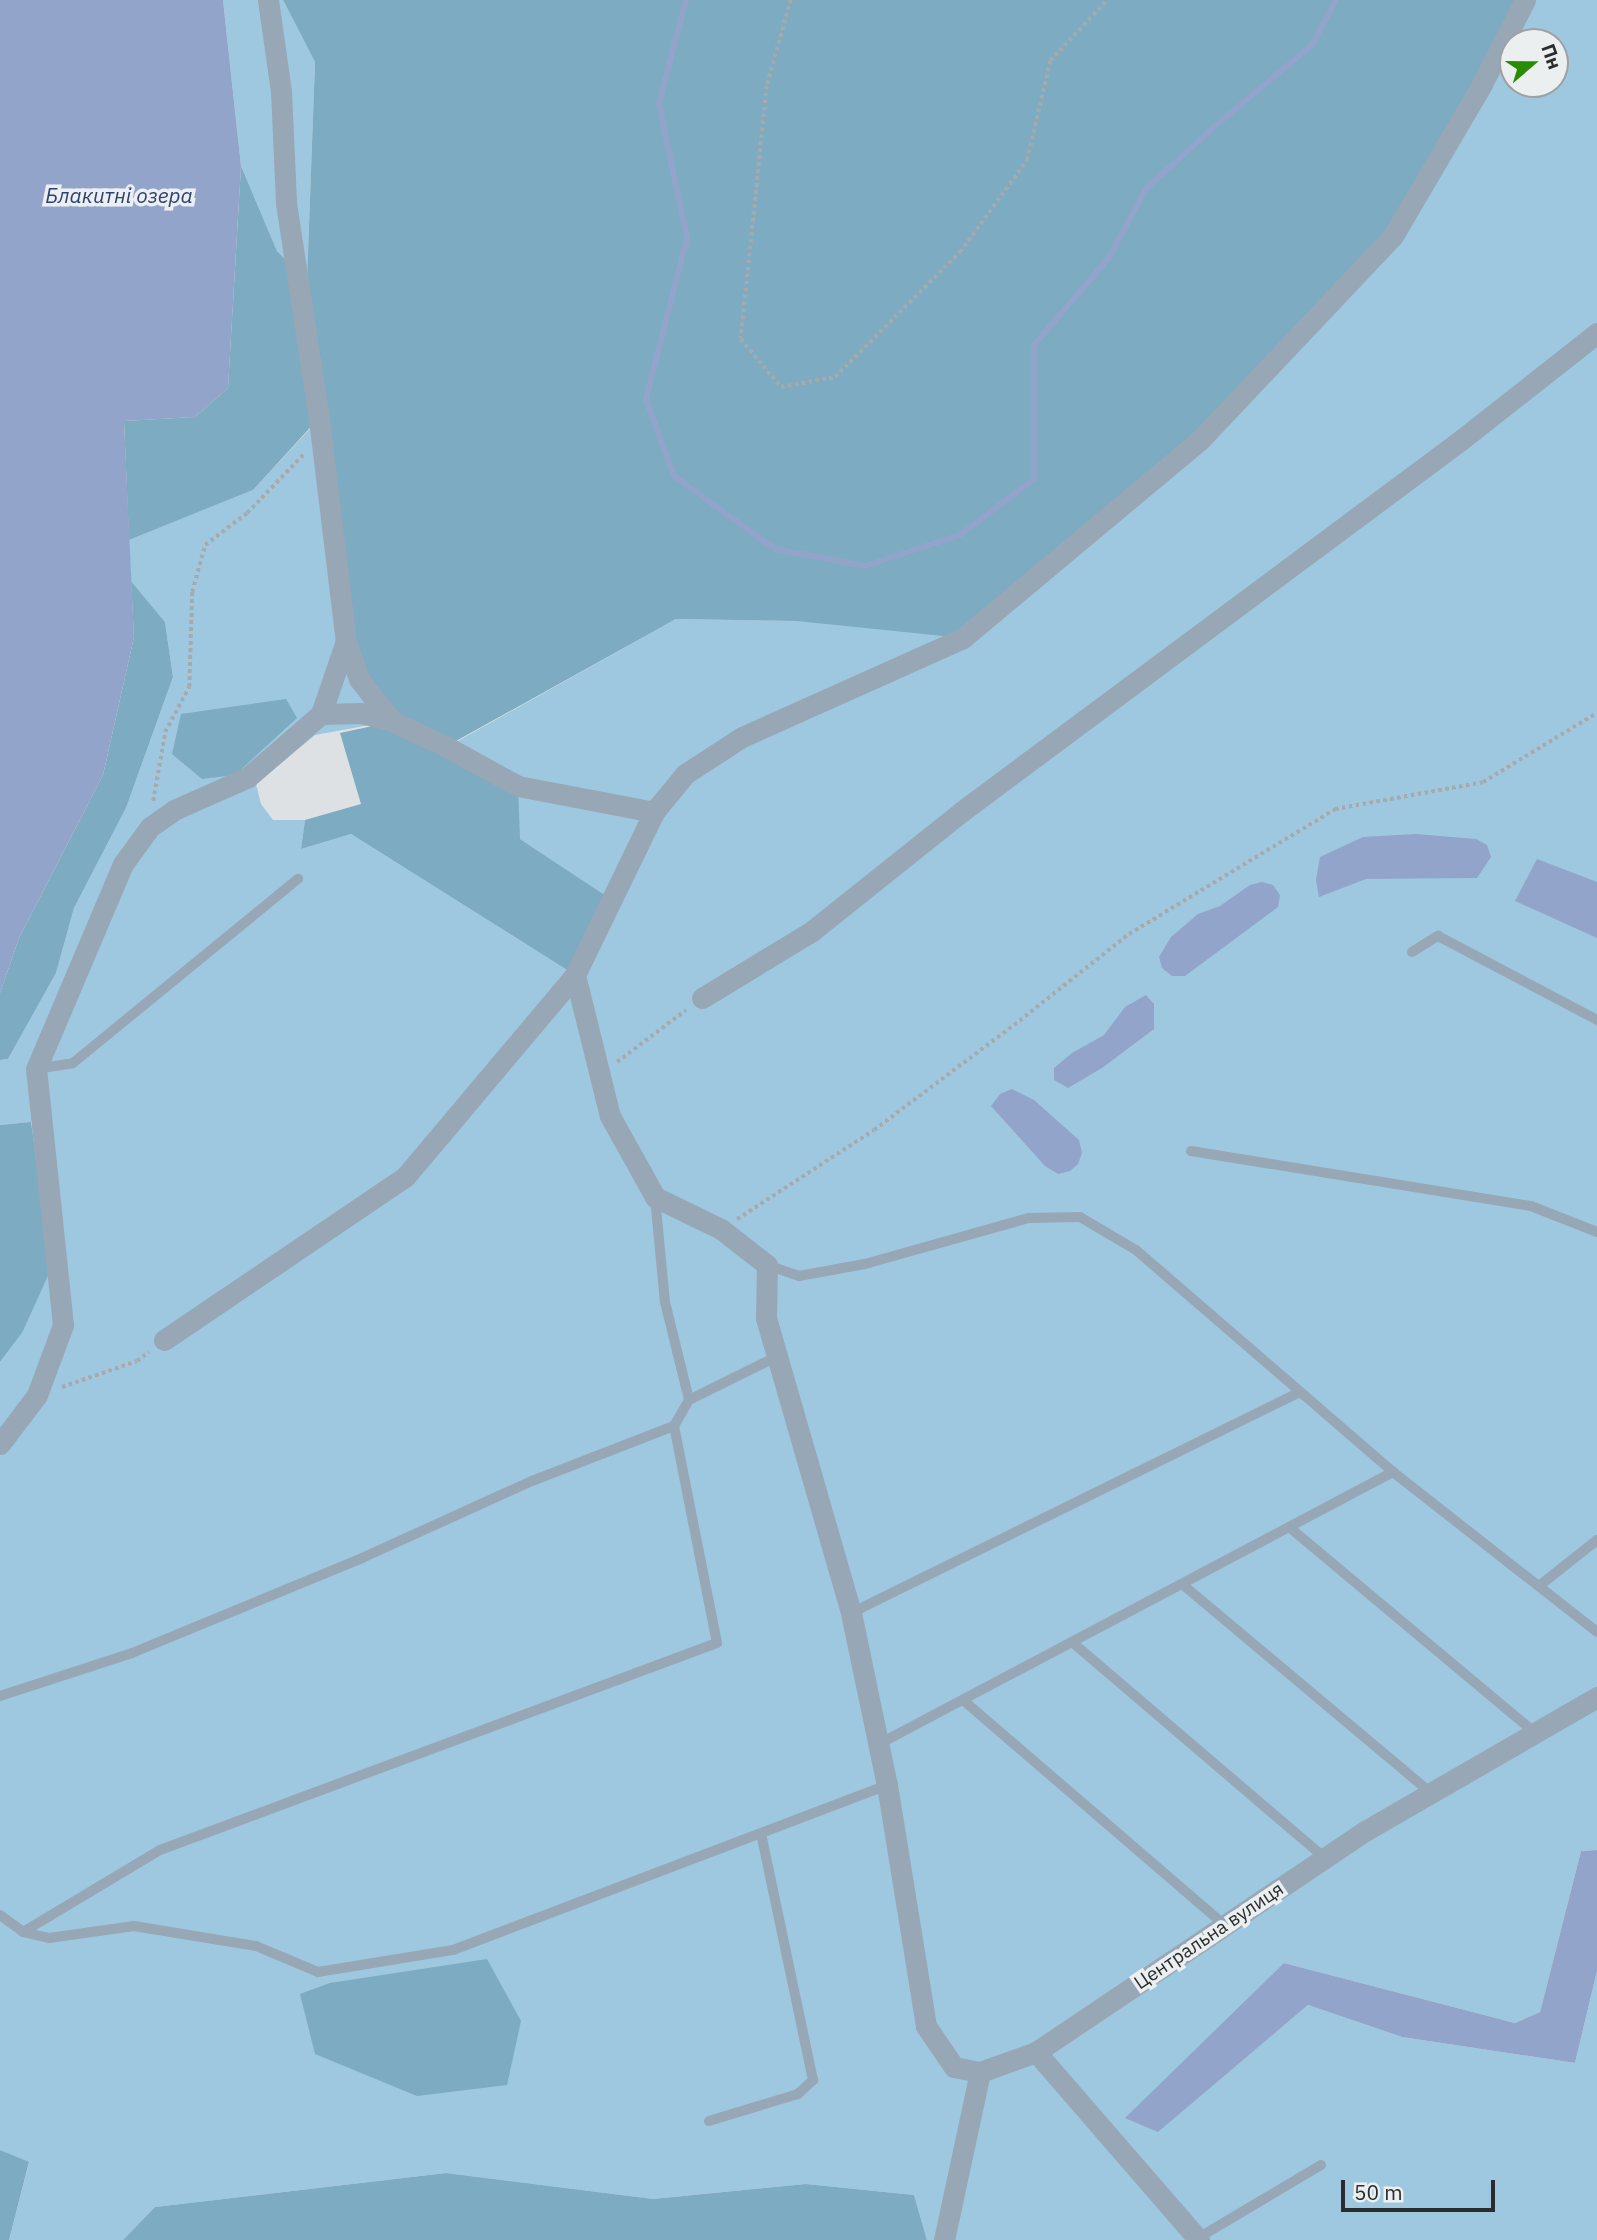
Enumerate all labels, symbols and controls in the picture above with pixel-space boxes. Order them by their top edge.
north arrow [1499,28,1569,98]
text: Пн [1536,41,1567,72]
water label: Блакитні озера [45,182,193,208]
street label: Центральна вулиця [1130,1878,1288,1994]
scale bar [1345,2166,1499,2210]
text: 50 m [1354,2178,1403,2206]

